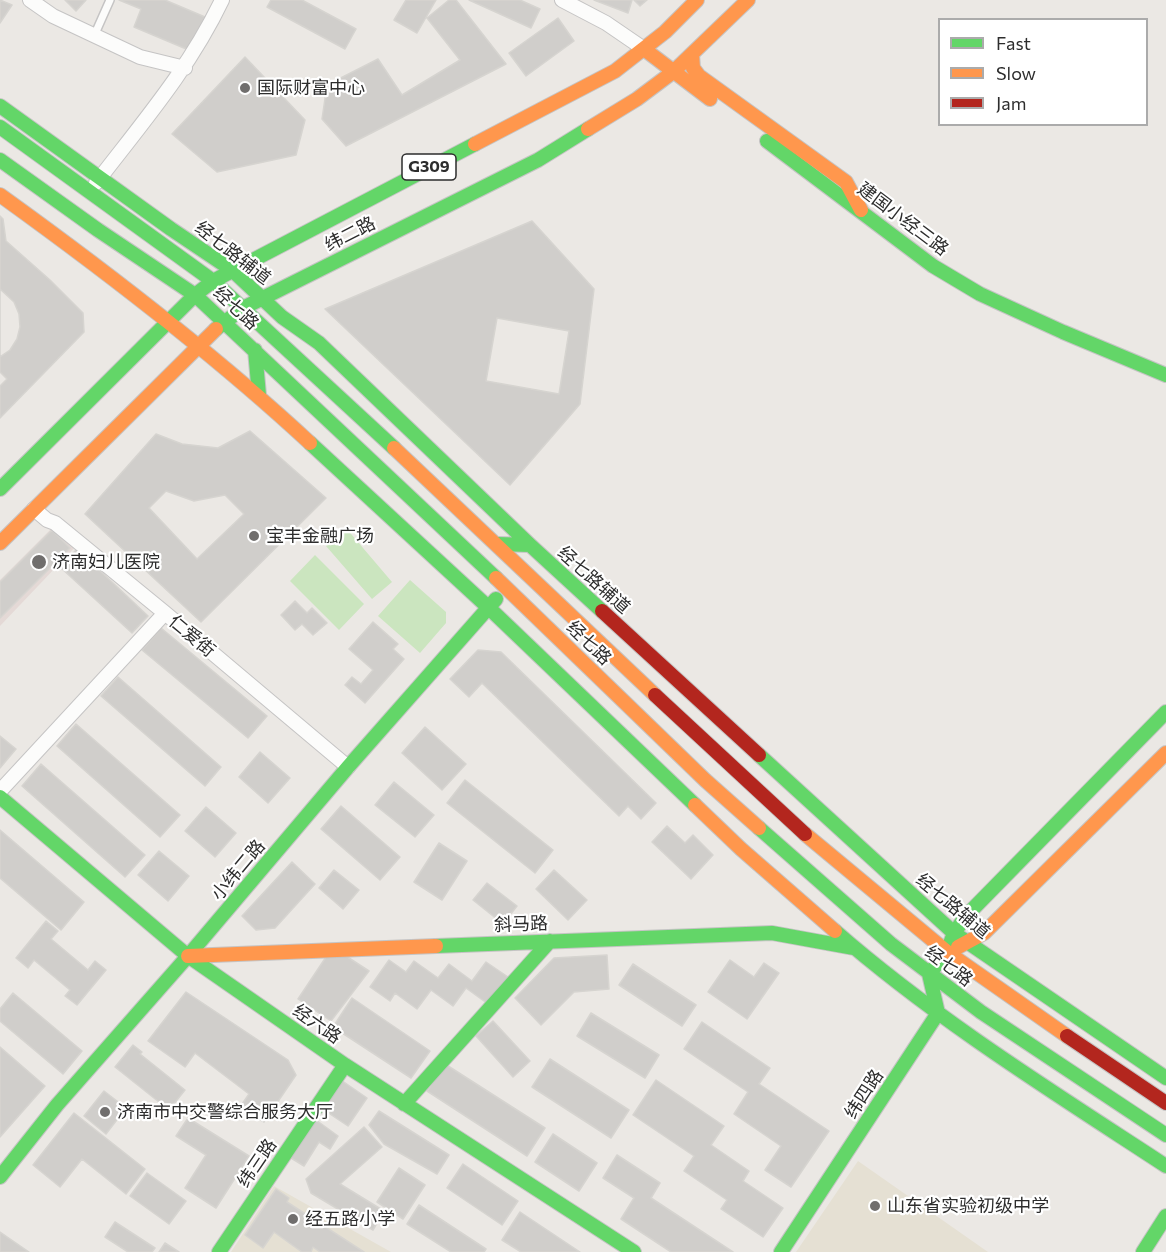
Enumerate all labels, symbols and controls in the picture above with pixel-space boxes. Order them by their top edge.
legend [938,18,1148,126]
text: Fast [996,32,1031,54]
text: Slow [996,62,1036,84]
place label: 国际财富中心 [257,77,365,99]
marker: 国际财富中心 [238,81,252,95]
text: Jam [996,92,1026,114]
road number: G309 [402,154,456,180]
street label: 建国小经三路 [853,178,953,260]
street label: 纬二路 [321,212,379,256]
street label: 经七路辅道 [191,217,275,289]
street label: 经七路 [209,282,263,334]
place label: 宝丰金融广场 [266,525,374,547]
marker: 宝丰金融广场 [247,529,261,543]
street label: 经七路辅道 [553,542,635,618]
place label: 济南妇儿医院 [52,551,160,573]
marker: 济南妇儿医院 [30,553,48,571]
street label: 仁爱街 [164,610,220,662]
street label: 经七路 [562,616,616,670]
street label: 小纬二路 [207,835,269,905]
street label: 经七路辅道 [912,869,994,943]
street label: 斜马路 [494,912,548,936]
street label: 经七路 [921,941,977,991]
street label: 经六路 [289,1000,345,1048]
street label: 纬四路 [840,1065,888,1123]
place label: 济南市中交警综合服务大厅 [117,1101,333,1123]
marker: 济南市中交警综合服务大厅 [98,1105,112,1119]
street label: 纬三路 [233,1135,281,1191]
place label: 山东省实验初级中学 [887,1195,1049,1217]
marker: 山东省实验初级中学 [868,1199,882,1213]
place label: 经五路小学 [305,1208,395,1230]
marker: 经五路小学 [286,1212,300,1226]

